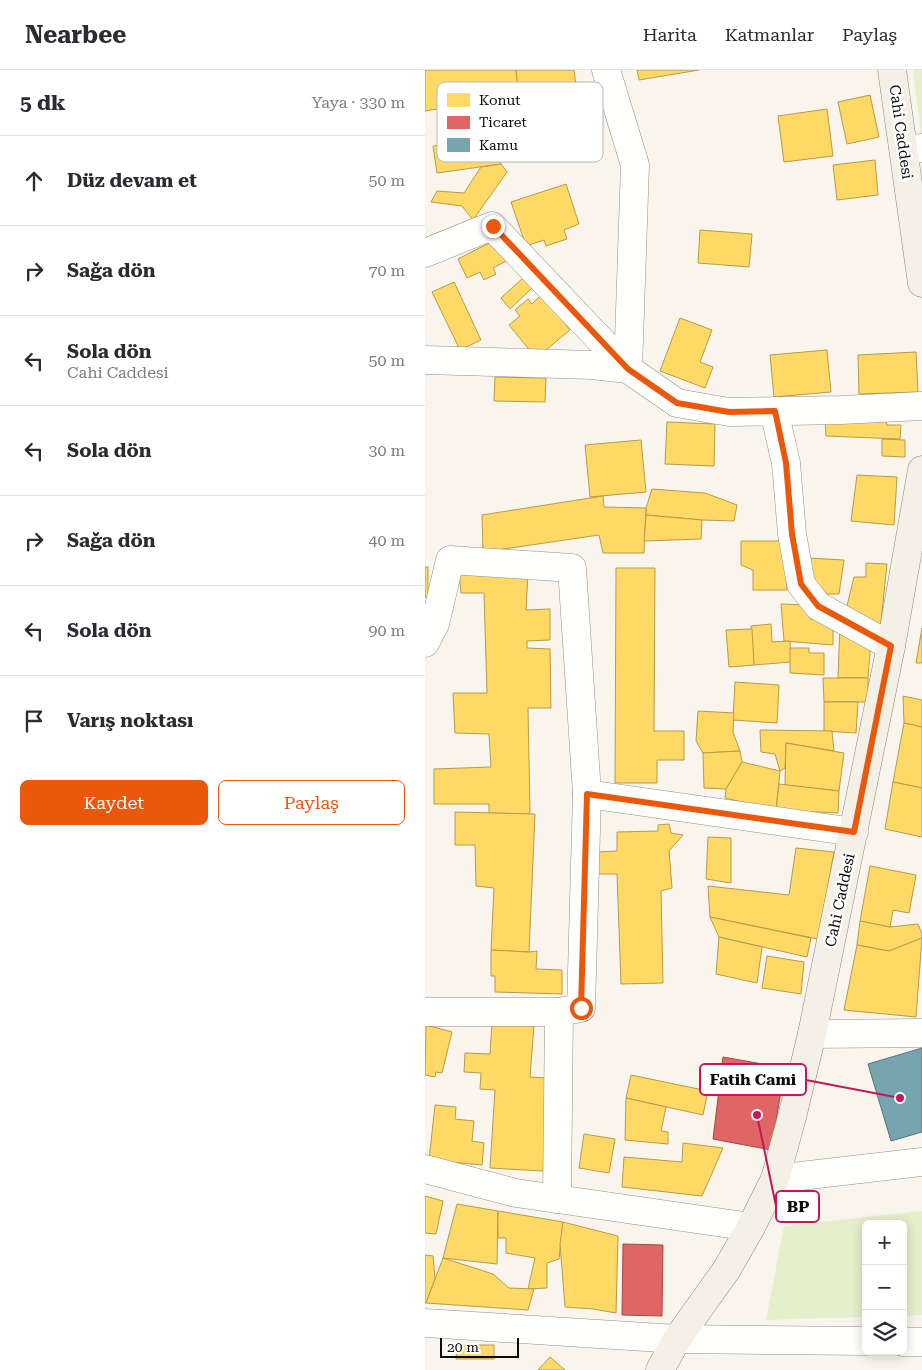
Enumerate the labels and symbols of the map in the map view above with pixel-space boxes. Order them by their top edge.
legend [437,82,603,162]
street label: Cahi Caddesi [885,84,917,181]
text: Konut [479,92,520,108]
text: Ticaret [479,114,527,130]
text: Kamu [479,137,518,153]
route end [482,215,505,238]
street label: Cahi Caddesi [821,851,859,948]
route start [570,997,593,1020]
callout: Fatih Cami [700,1064,806,1095]
text: Fatih Cami [710,1070,797,1089]
callout: BP [776,1191,819,1222]
text: BP [787,1197,809,1216]
scale bar [440,1335,519,1358]

